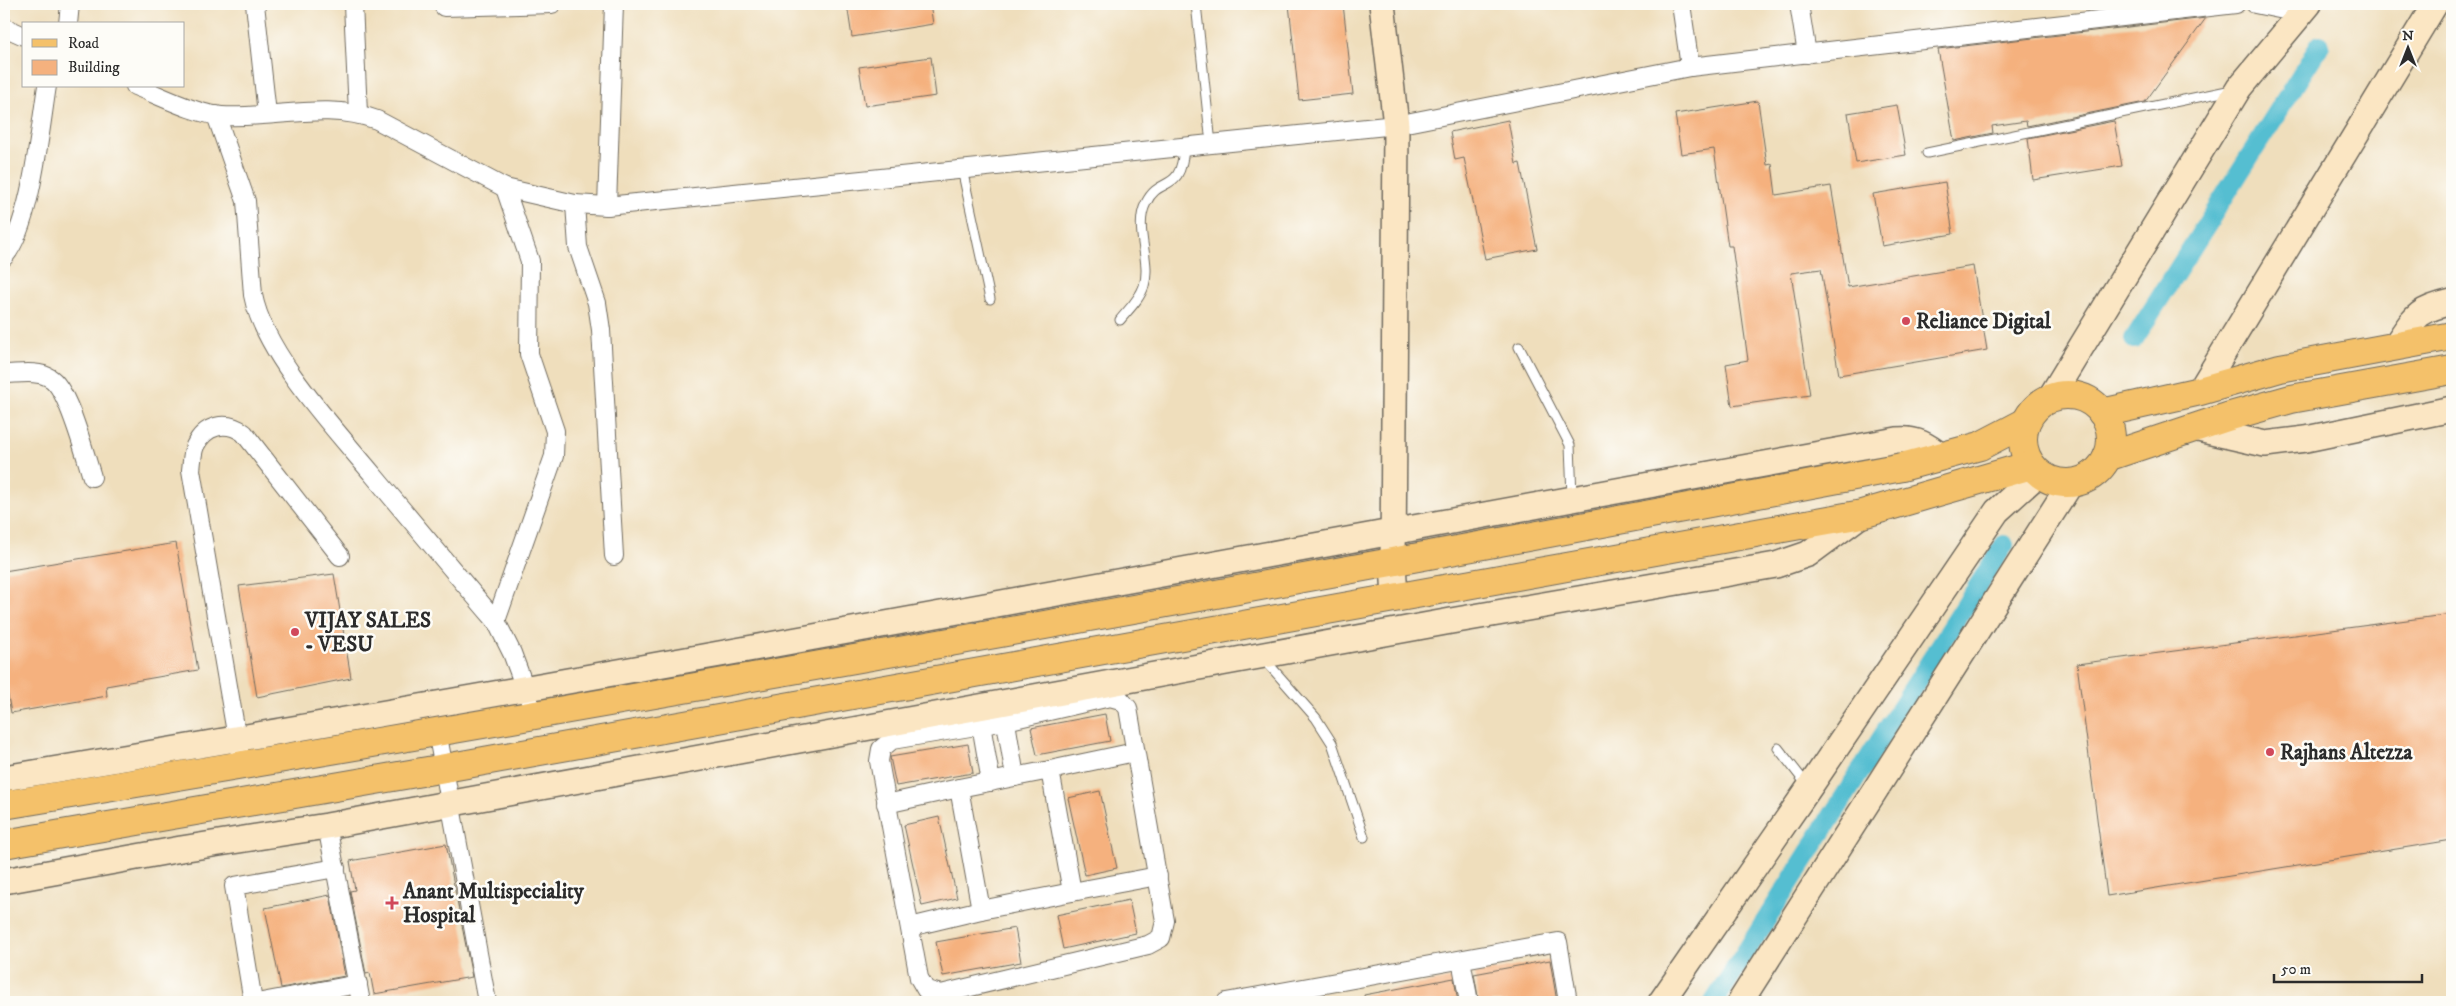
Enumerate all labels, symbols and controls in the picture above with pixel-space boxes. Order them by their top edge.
legend [22,22,185,88]
north arrow [2384,22,2434,72]
text: N [2402,27,2414,45]
text: Road [68,34,100,53]
text: Building [68,58,120,77]
place label: Reliance Digital [1916,309,2052,335]
marker: Reliance Digital [1900,315,1912,327]
place label: VIJAY SALES - VESU [304,608,431,658]
marker: VIJAY SALES - VESU [289,626,301,638]
place label: Rajhans Altezza [2280,740,2413,767]
marker: Rajhans Altezza [2264,746,2276,758]
place label: Anant Multispeciality Hospital [402,879,585,929]
marker: Anant Multispeciality Hospital [385,896,399,910]
scale bar [2274,951,2421,983]
text: 50 m [2281,960,2311,979]

